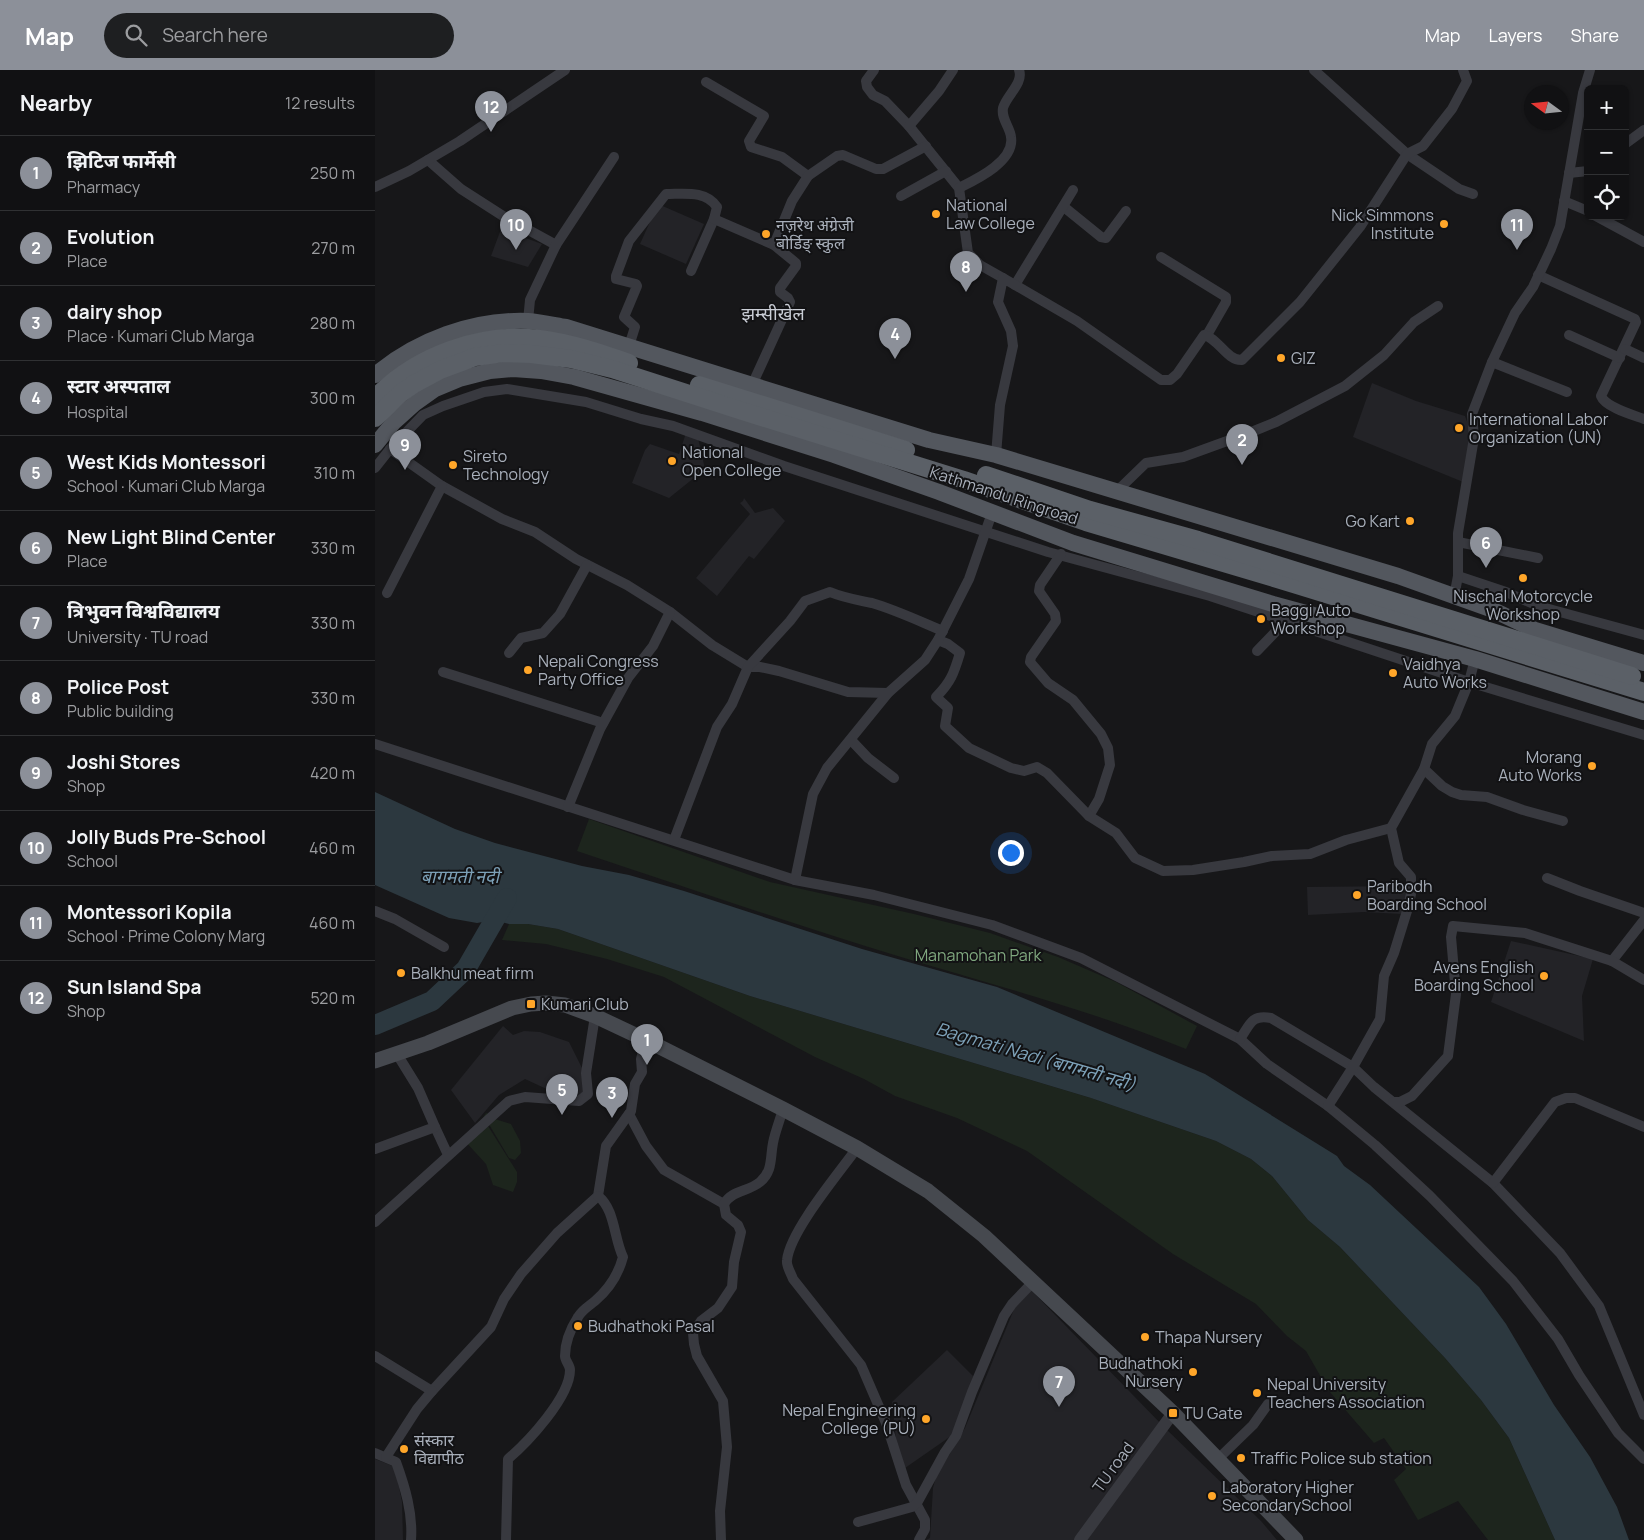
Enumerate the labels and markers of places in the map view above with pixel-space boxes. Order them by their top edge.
pin: 12 [475,91,507,132]
place label: National Law College [946,194,1035,234]
place label: Nick Simmons Institute [1331,204,1434,244]
marker: National Law College [930,208,942,220]
pin: 10 [500,209,532,250]
pin: 11 [1501,209,1533,250]
place label: नज़रेथ अंग्रेजी बोर्डिङ् स्कुल [776,214,855,254]
marker: Nick Simmons Institute [1438,218,1450,230]
marker: नज़रेथ अंग्रेजी बोर्डिङ् स्कुल [760,228,772,240]
pin: 8 [950,251,982,292]
pin: 4 [879,318,911,359]
place label: GIZ [1291,347,1316,369]
marker: GIZ [1275,352,1287,364]
place label: International Labor Organization (UN) [1469,408,1609,448]
marker: International Labor Organization (UN) [1453,422,1465,434]
pin: 2 [1226,424,1258,465]
pin: 9 [389,429,421,470]
place label: National Open College [682,441,781,481]
place label: Sireto Technology [463,445,550,485]
marker: National Open College [666,455,678,467]
marker: Sireto Technology [447,459,459,471]
place label: Go Kart [1345,510,1400,532]
marker: Go Kart [1404,515,1416,527]
pin: 6 [1470,527,1502,568]
marker: Nischal Motorcycle Workshop [1517,572,1529,584]
place label: Nischal Motorcycle Workshop [1453,585,1593,625]
place label: Baggi Auto Workshop [1271,599,1351,639]
marker: Baggi Auto Workshop [1255,613,1267,625]
place label: Nepali Congress Party Office [538,650,659,690]
place label: Vaidhya Auto Works [1403,653,1487,693]
marker: Nepali Congress Party Office [522,664,534,676]
marker: Vaidhya Auto Works [1387,667,1399,679]
place label: Morang Auto Works [1498,746,1582,786]
marker: Morang Auto Works [1586,760,1598,772]
place label: Paribodh Boarding School [1367,875,1487,915]
marker: Paribodh Boarding School [1351,889,1363,901]
place label: Avens English Boarding School [1414,956,1534,996]
place label: Balkhu meat firm [411,962,534,984]
marker: Balkhu meat firm [395,967,407,979]
marker: Avens English Boarding School [1538,970,1550,982]
place label: Kumari Club [541,993,629,1015]
marker: Kumari Club [525,998,537,1010]
pin: 1 [631,1024,663,1065]
pin: 5 [546,1074,578,1115]
pin: 3 [596,1077,628,1118]
place label: Budhathoki Pasal [588,1315,715,1337]
marker: Budhathoki Pasal [572,1320,584,1332]
place label: Thapa Nursery [1155,1326,1263,1348]
marker: Thapa Nursery [1139,1331,1151,1343]
place label: Budhathoki Nursery [1099,1352,1184,1392]
pin: 7 [1043,1366,1075,1407]
marker: Budhathoki Nursery [1187,1366,1199,1378]
place label: Nepal University Teachers Association [1267,1373,1425,1413]
marker: Nepal University Teachers Association [1251,1387,1263,1399]
place label: Nepal Engineering College (PU) [782,1399,916,1439]
place label: TU Gate [1183,1402,1243,1424]
marker: TU Gate [1167,1407,1179,1419]
marker: Nepal Engineering College (PU) [920,1413,932,1425]
place label: संस्कार विद्यापीठ [414,1429,464,1469]
marker: संस्कार विद्यापीठ [398,1443,410,1455]
place label: Traffic Police sub station [1251,1447,1432,1469]
marker: Traffic Police sub station [1235,1452,1247,1464]
place label: Laboratory Higher SecondarySchool [1222,1476,1354,1516]
marker: Laboratory Higher SecondarySchool [1206,1490,1218,1502]

